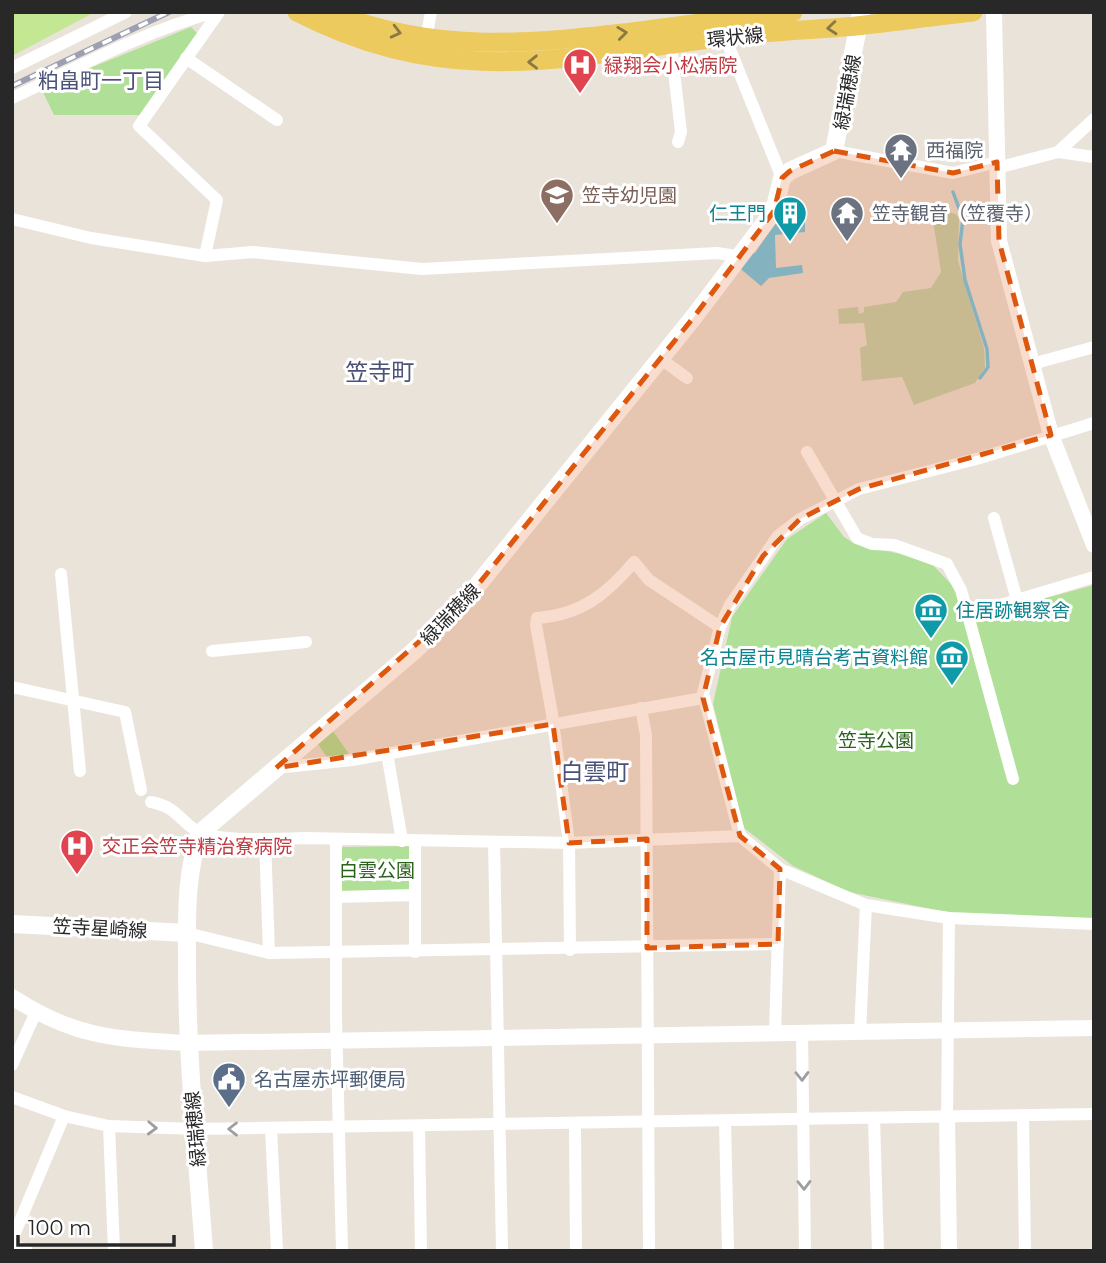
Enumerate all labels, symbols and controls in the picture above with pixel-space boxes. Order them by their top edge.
one-way arrow [826,20,837,35]
street label: 環状線 [705,23,765,52]
one-way arrow [390,24,402,38]
one-way arrow [616,26,628,41]
hospital icon: 緑翔会小松病院 [561,46,599,95]
street label: 緑瑞穂線 [830,53,865,132]
one-way arrow [527,54,538,70]
place label: 緑翔会小松病院 [604,54,737,77]
district label: 粕畠町一丁目 [38,68,164,93]
temple icon: 西福院 [882,131,920,180]
place label: 西福院 [926,139,983,162]
school or university icon: 笠寺幼児園 [538,176,576,225]
place label: 笠寺幼児園 [582,184,677,207]
building icon: 仁王門 [771,194,809,243]
temple icon: 笠寺観音（笠覆寺） [828,194,866,243]
place label: 仁王門 [709,202,766,225]
place label: 笠寺観音（笠覆寺） [872,202,1043,225]
district label: 笠寺町 [346,358,415,386]
street label: 緑瑞穂線 [416,579,485,650]
museum icon: 住居跡観察舎 [912,591,950,640]
place label: 住居跡観察舎 [956,599,1070,622]
museum icon: 名古屋市見晴台考古資料館 [933,638,971,687]
place label: 名古屋市見晴台考古資料館 [700,646,928,669]
park label: 笠寺公園 [838,729,914,752]
district label: 白雲町 [561,758,630,786]
hospital icon: 交正会笠寺精治寮病院 [58,827,96,876]
place label: 交正会笠寺精治寮病院 [102,835,292,858]
park label: 白雲公園 [339,859,415,882]
street label: 笠寺星崎線 [52,915,148,942]
public building icon: 名古屋赤坪郵便局 [210,1060,248,1109]
place label: 名古屋赤坪郵便局 [254,1068,406,1091]
one-way arrow [795,1071,810,1082]
street label: 緑瑞穂線 [181,1090,210,1168]
one-way arrow [147,1120,158,1135]
one-way arrow [228,1121,238,1137]
one-way arrow [796,1181,812,1191]
scale bar [18,1204,173,1248]
text: 100 m [28,1215,91,1240]

